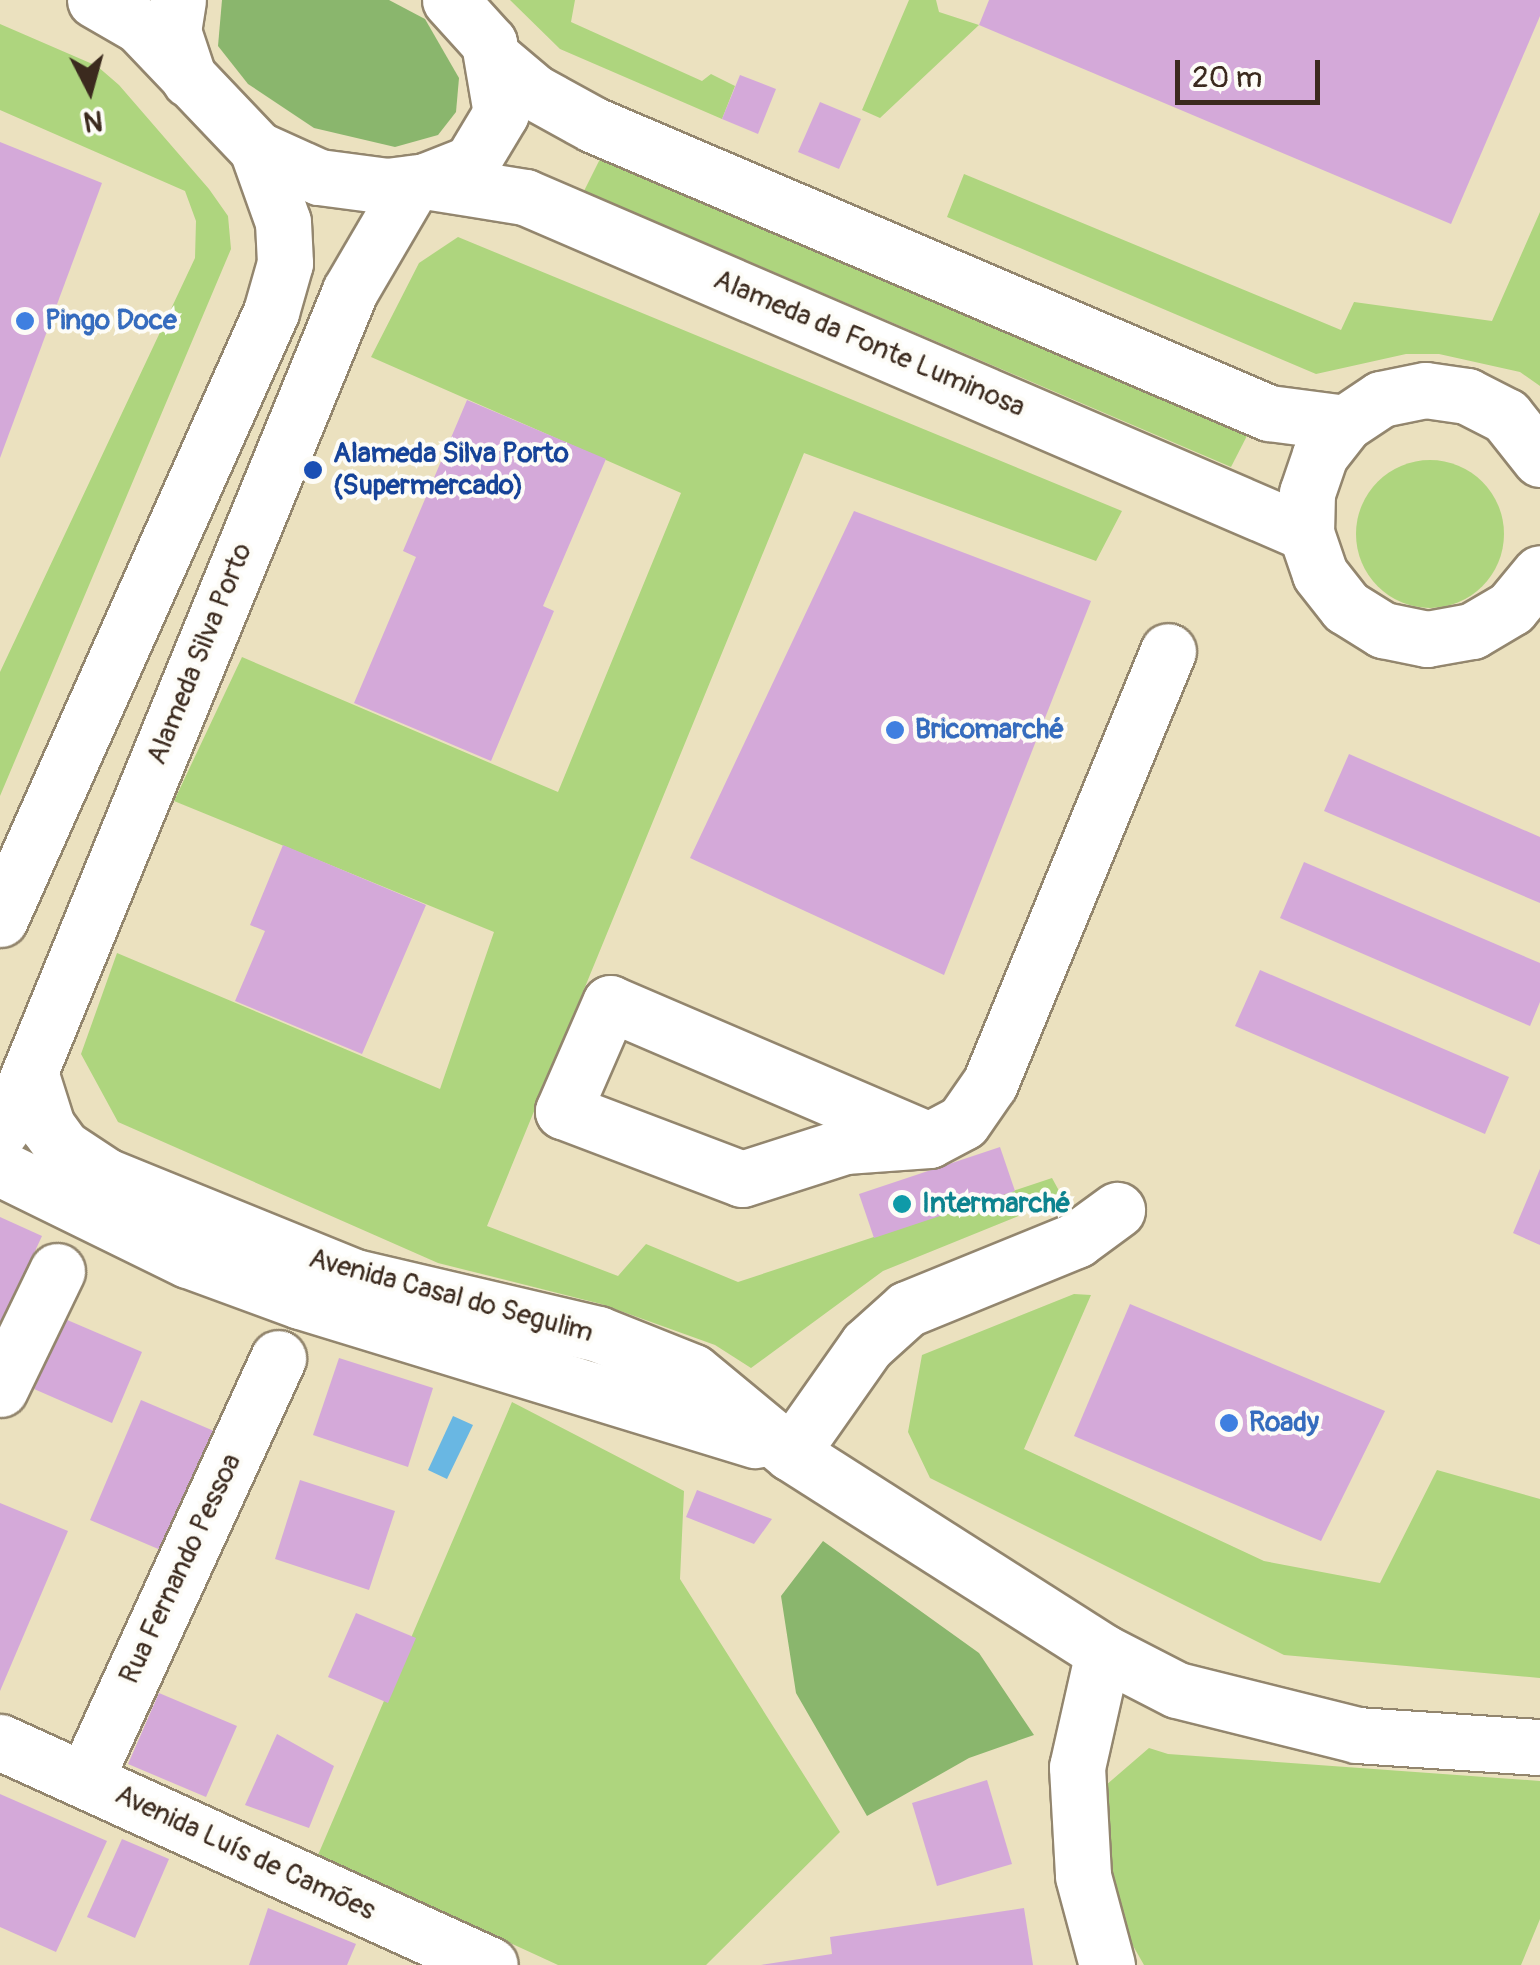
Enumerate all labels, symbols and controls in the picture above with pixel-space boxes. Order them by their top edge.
north arrow [40,40,140,140]
scale bar [1180,40,1325,102]
text: 20 m [1192,59,1262,96]
text: N [82,102,104,139]
street label: Alameda da Fonte Luminosa [708,263,1030,425]
place label: Pingo Doce [45,304,177,338]
marker: Pingo Doce [14,310,36,332]
place label: Alameda Silva Porto (Supermercado) [333,437,569,503]
marker: Alameda Silva Porto (Supermercado) [302,459,324,481]
street label: Alameda Silva Porto [140,538,260,770]
place label: Bricomarché [915,713,1064,747]
marker: Bricomarché [884,719,906,741]
place label: Intermarché [922,1187,1071,1221]
marker: Intermarché [891,1193,913,1215]
street label: Avenida Casal do Segulim [305,1242,597,1350]
place label: Roady [1249,1406,1319,1440]
marker: Roady [1218,1412,1240,1434]
street label: Rua Fernando Pessoa [113,1449,249,1689]
street label: Avenida Luís de Camões [110,1778,380,1928]

